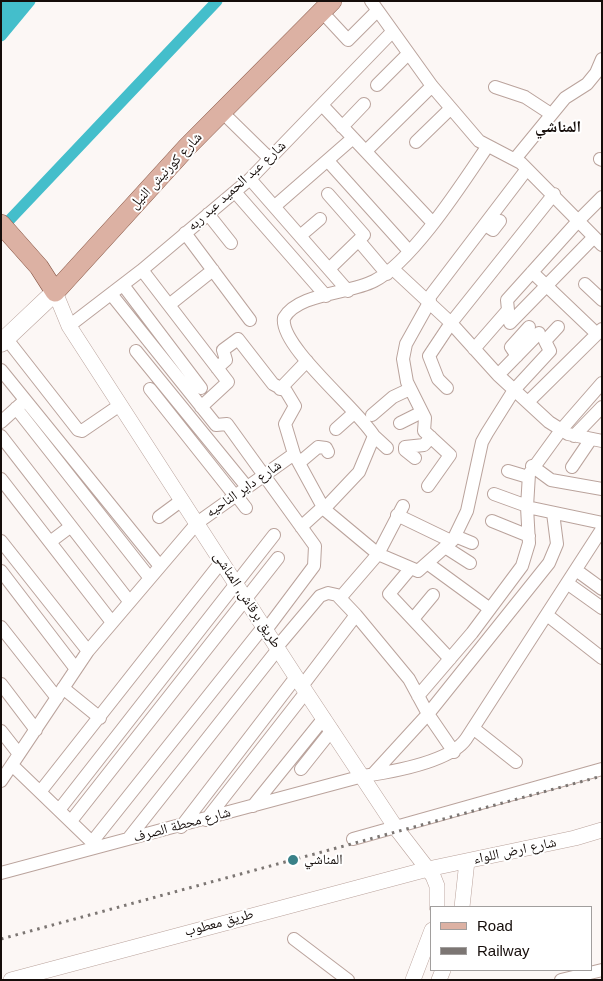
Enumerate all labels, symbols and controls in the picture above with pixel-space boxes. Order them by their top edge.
district label: المناشي [535,118,581,138]
street label: شارع كورنيش النيل [126,129,206,213]
street label: شارع عبد الحميد عبد ربه [184,137,290,235]
street label: شارع داير الناحيه [203,457,285,521]
street label: طريق برقاش, المناشى [209,548,285,652]
street label: شارع محطة الصرف [132,804,232,846]
street label: شارع ارض اللواء [472,834,558,868]
place label: المناشي [304,852,343,868]
marker: المناشي [286,853,300,867]
street label: طريق معطوب [183,906,255,940]
legend [430,906,593,971]
text: Road [477,917,513,934]
text: Railway [477,942,530,959]

